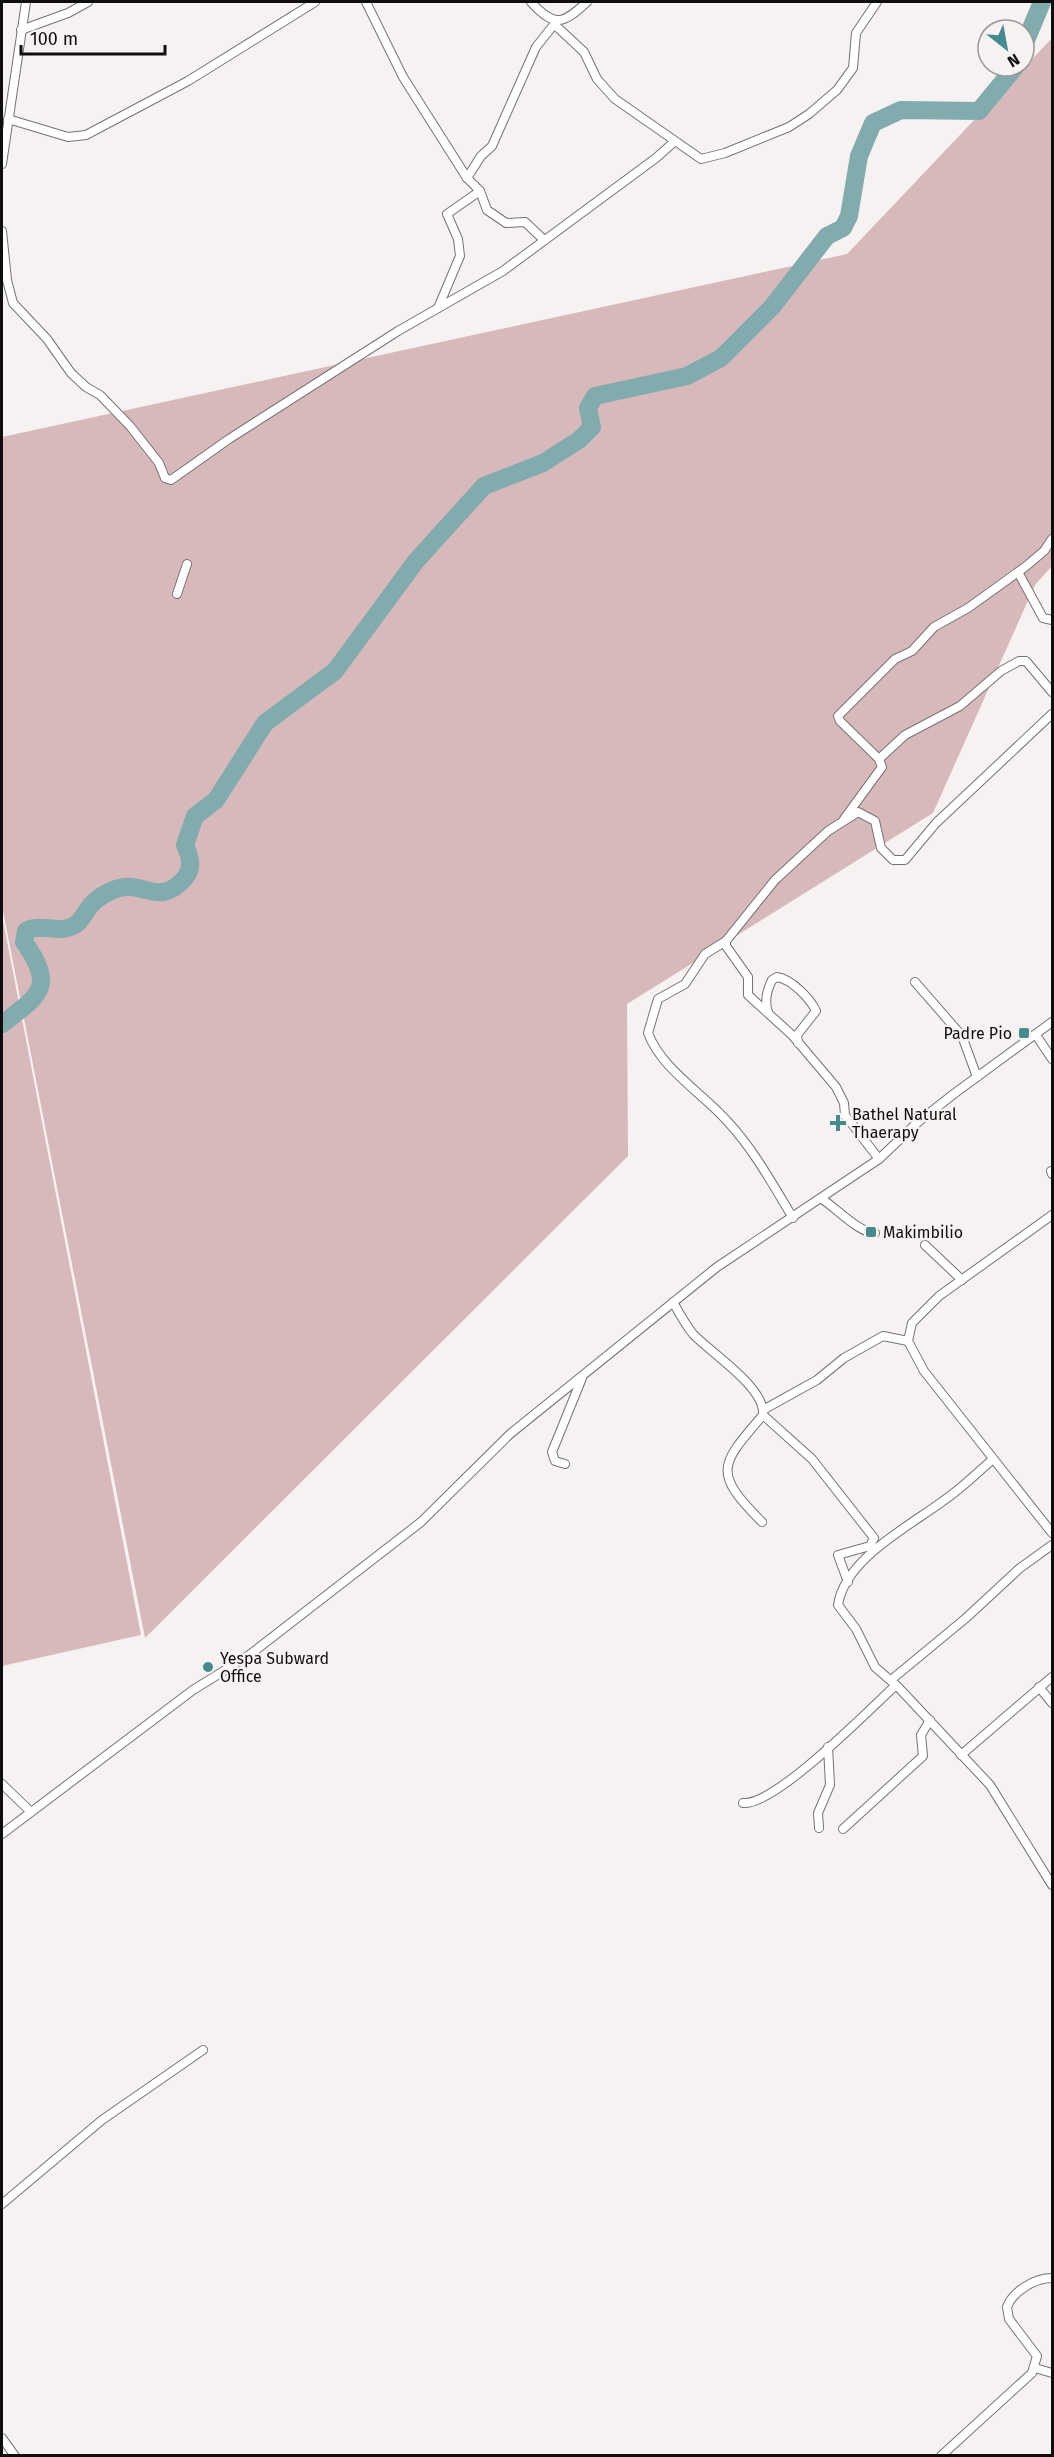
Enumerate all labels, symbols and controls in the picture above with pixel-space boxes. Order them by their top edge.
scale bar [21,18,165,56]
north arrow [976,18,1036,78]
text: 100 m [30,28,78,50]
text: N [1004,50,1023,71]
place label: Padre Pio [944,1024,1012,1043]
marker: Padre Pio [1017,1026,1031,1040]
place label: Bathel Natural Thaerapy [852,1105,957,1142]
marker: Bathel Natural Thaerapy [829,1114,847,1132]
place label: Makimbilio [883,1223,963,1242]
marker: Makimbilio [864,1225,878,1239]
place label: Yespa Subward Office [220,1649,329,1686]
marker: Yespa Subward Office [201,1660,215,1674]

